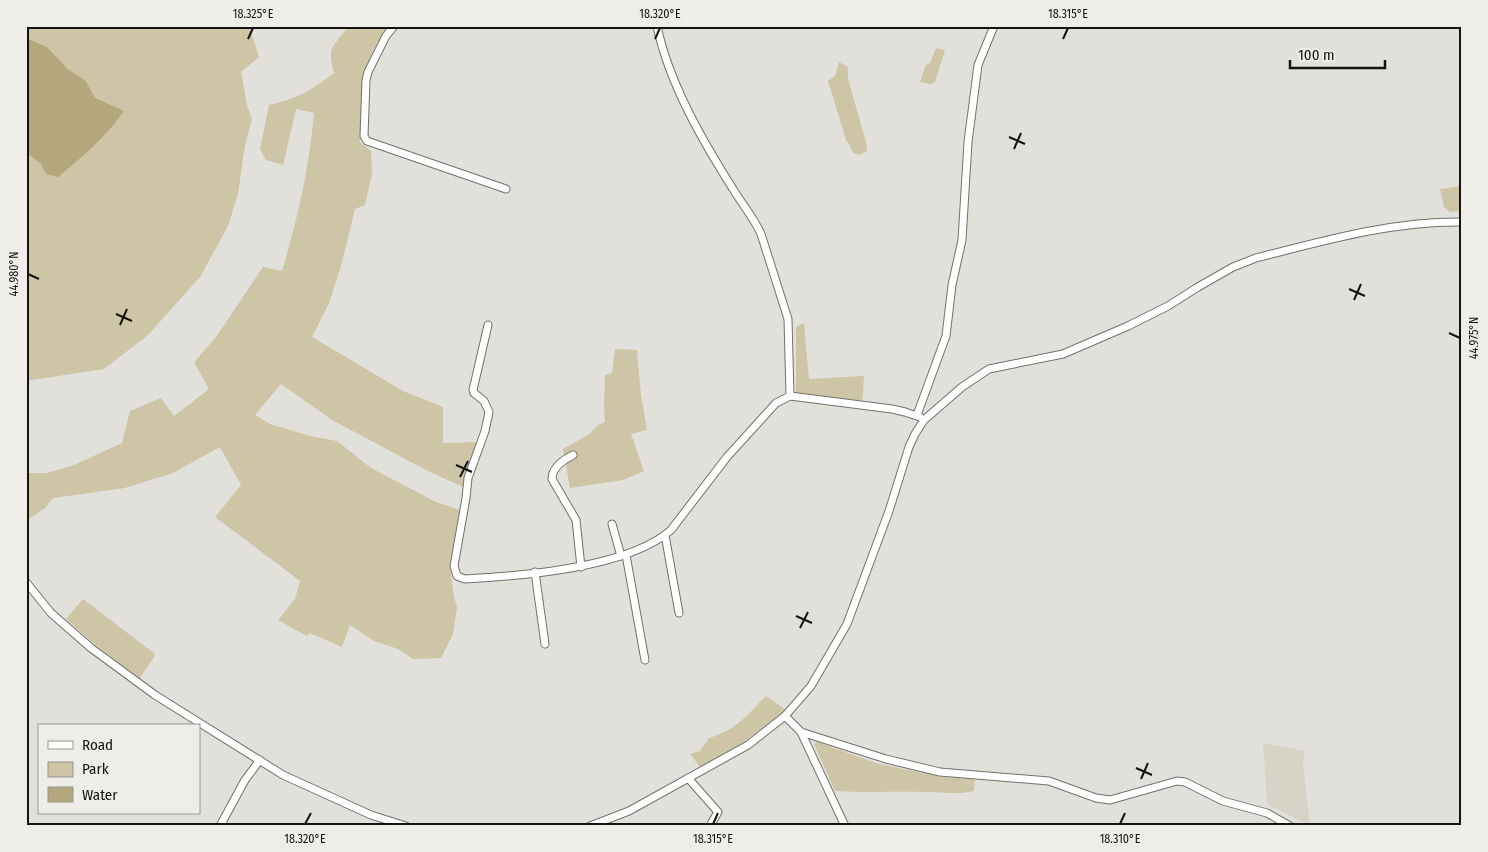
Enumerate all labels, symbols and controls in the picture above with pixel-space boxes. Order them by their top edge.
text: 18.325°E [233,7,274,21]
text: 18.320°E [639,7,681,21]
text: 18.315°E [1048,7,1088,21]
scale bar [1290,38,1386,70]
text: 100 m [1298,46,1335,64]
text: 44.980°N [7,252,21,296]
text: 44.975°N [1467,317,1481,359]
legend [38,724,200,814]
text: Road [82,736,113,754]
text: Park [82,760,109,778]
text: Water [82,786,118,804]
text: 18.320°E [284,832,326,846]
text: 18.315°E [693,832,733,846]
text: 18.310°E [1100,832,1141,846]

